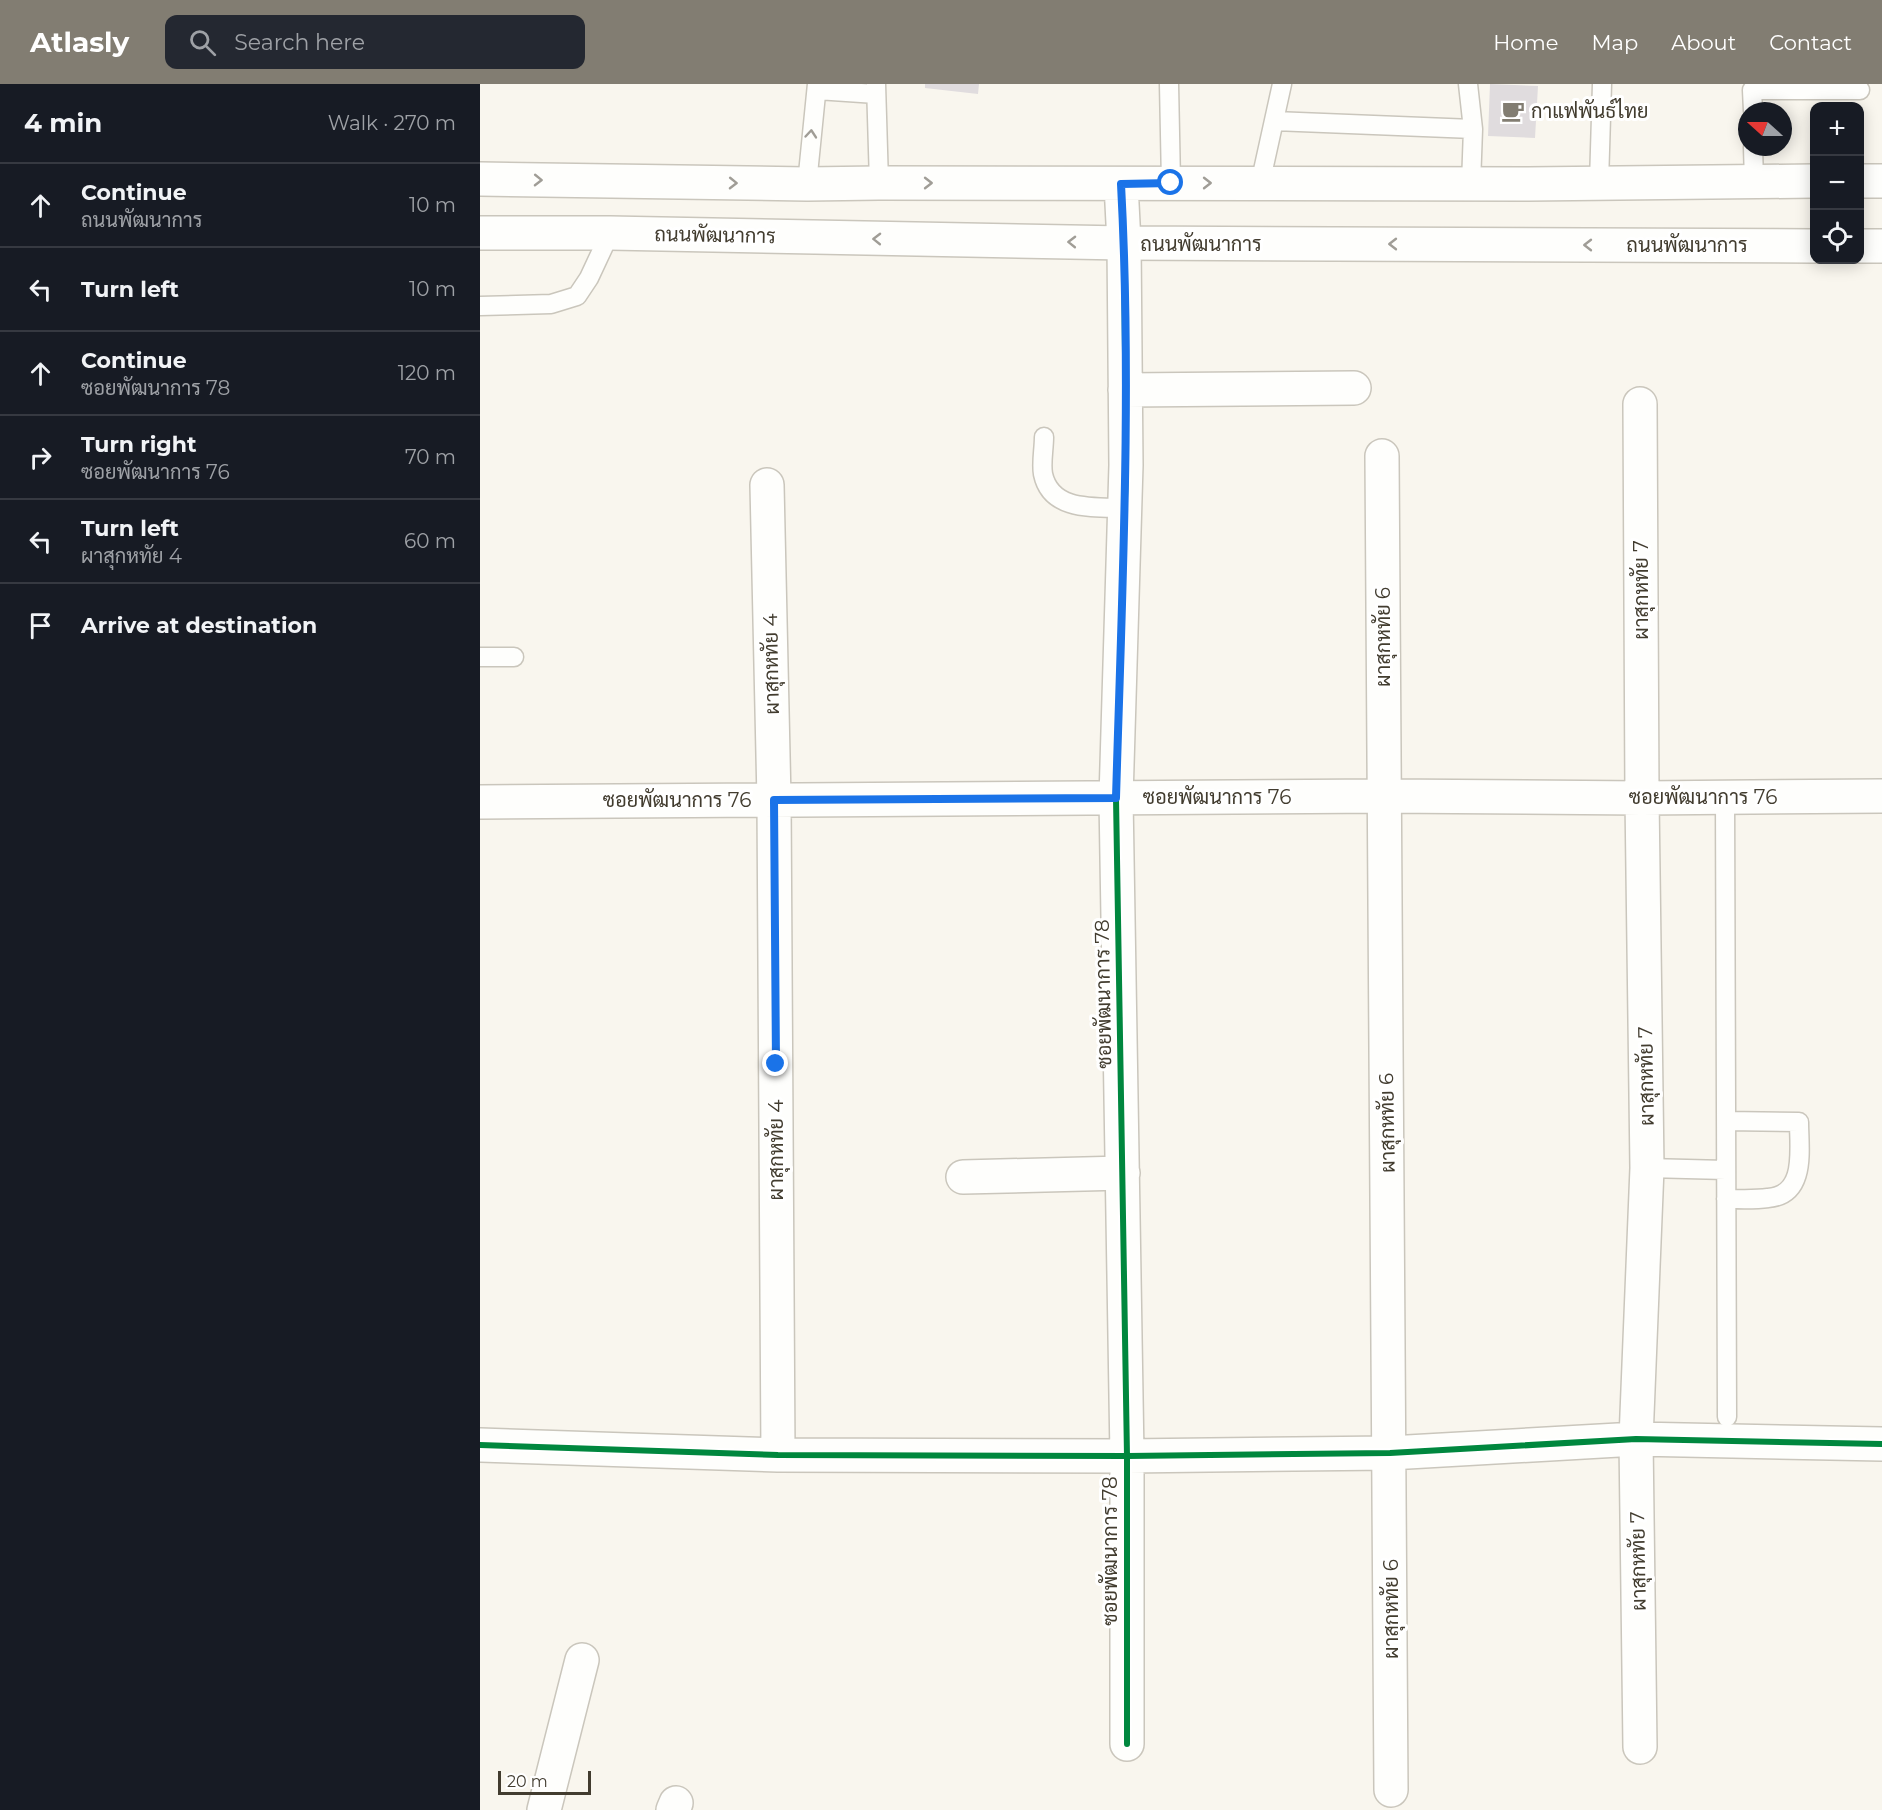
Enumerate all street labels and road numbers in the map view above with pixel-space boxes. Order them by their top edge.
street label: ถนนพัฒนาการ [654,222,776,248]
street label: ถนนพัฒนาการ [1140,232,1262,256]
street label: ถนนพัฒนาการ [1626,233,1748,257]
street label: ผาสุกหทัย 7 [1629,540,1655,640]
street label: ผาสุกหทัย 6 [1371,587,1397,687]
street label: ผาสุกหทัย 4 [758,613,786,715]
street label: ซอยพัฒนาการ 76 [1143,785,1291,809]
street label: ซอยพัฒนาการ 76 [1629,785,1777,809]
street label: ซอยพัฒนาการ 76 [603,788,751,812]
street label: ซอยพัฒนาการ 78 [1090,919,1116,1069]
street label: ผาสุกหทัย 7 [1633,1026,1661,1126]
street label: ผาสุกหทัย 6 [1374,1073,1402,1173]
street label: ผาสุกหทัย 4 [764,1099,790,1201]
street label: ซอยพัฒนาการ 78 [1098,1476,1122,1626]
street label: ผาสุกหทัย 7 [1625,1511,1653,1611]
street label: ผาสุกหทัย 6 [1379,1559,1405,1659]

